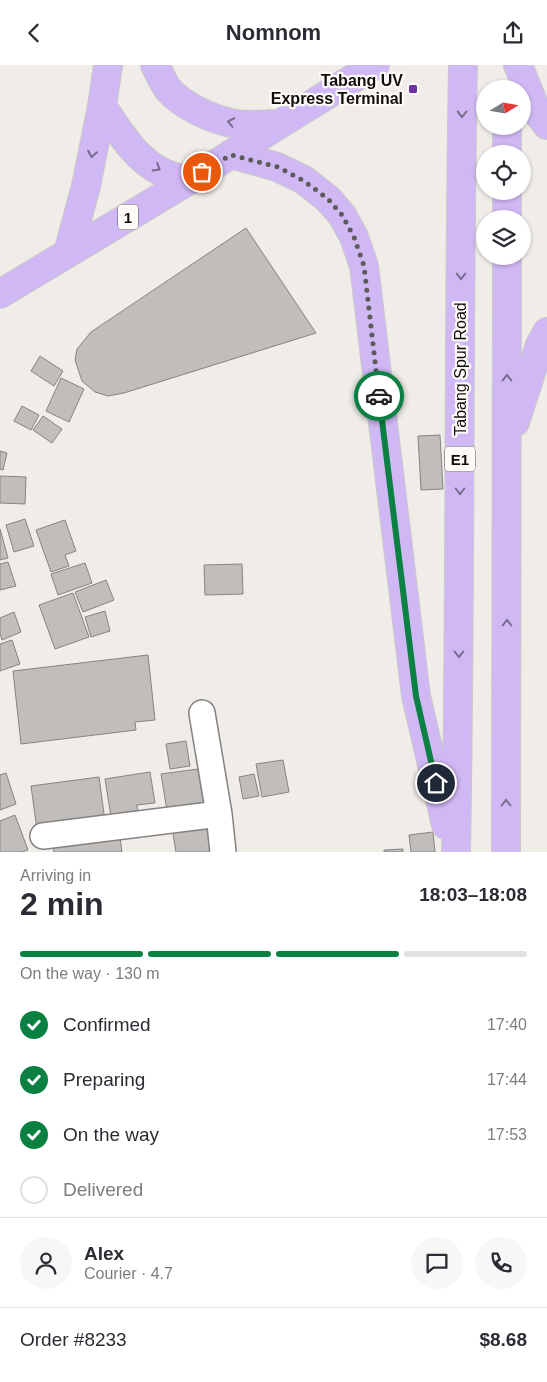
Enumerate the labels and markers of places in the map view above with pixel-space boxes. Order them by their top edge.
place label: Tabang UV Express Terminal [271,72,403,107]
marker: Tabang UV Express Terminal [407,83,419,95]
pin [181,151,223,193]
pin [415,762,457,804]

